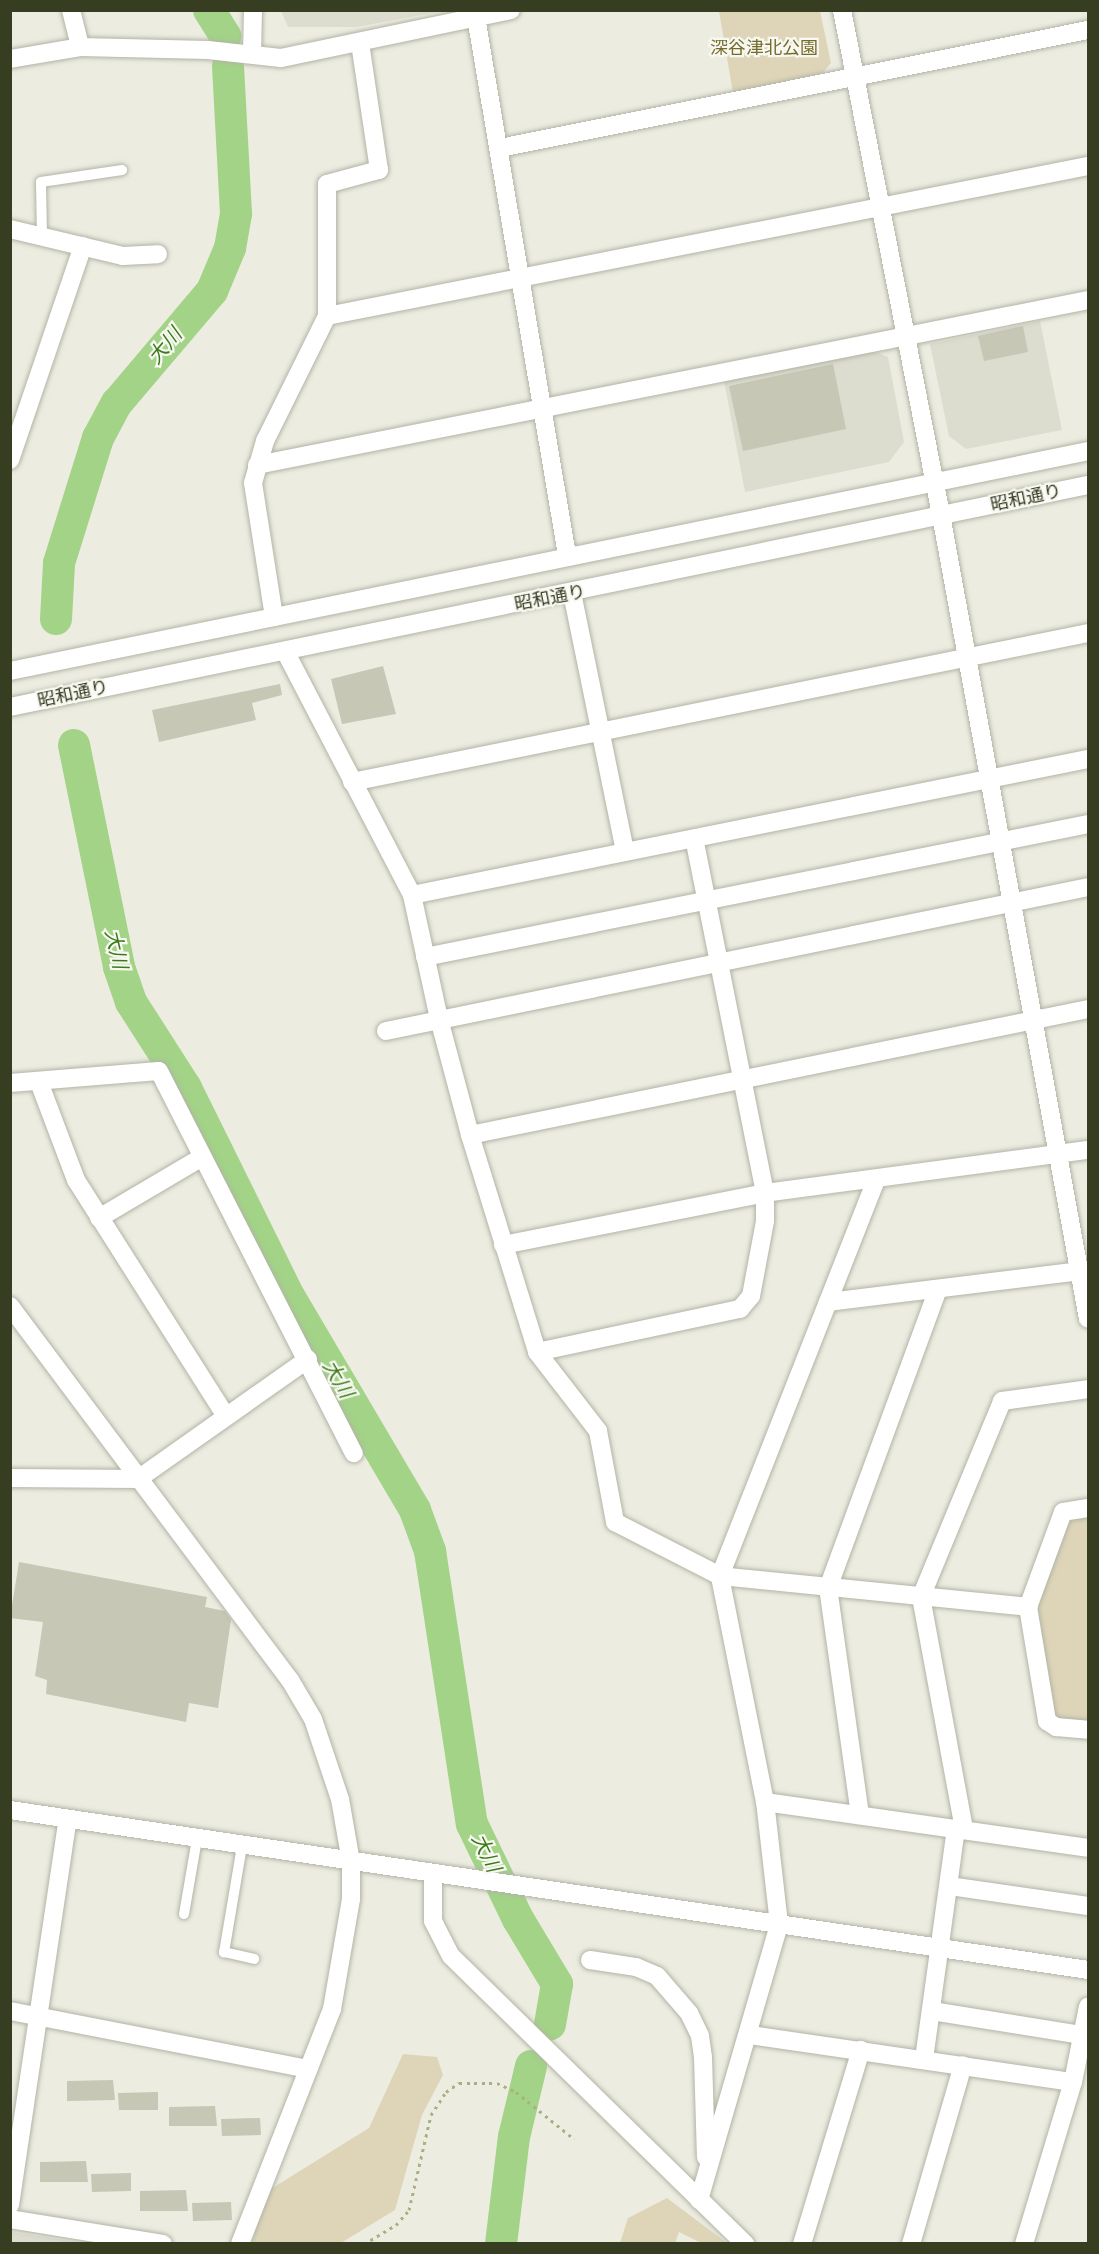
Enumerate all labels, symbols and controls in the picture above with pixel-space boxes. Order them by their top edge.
park label: 深谷津北公園 [710,37,818,59]
water label: 大川 [143,323,187,369]
street label: 昭和通り [989,480,1063,516]
street label: 昭和通り [513,581,587,615]
street label: 昭和通り [36,676,110,712]
water label: 大川 [100,927,132,971]
water label: 大川 [318,1356,358,1402]
water label: 大川 [466,1830,506,1876]

